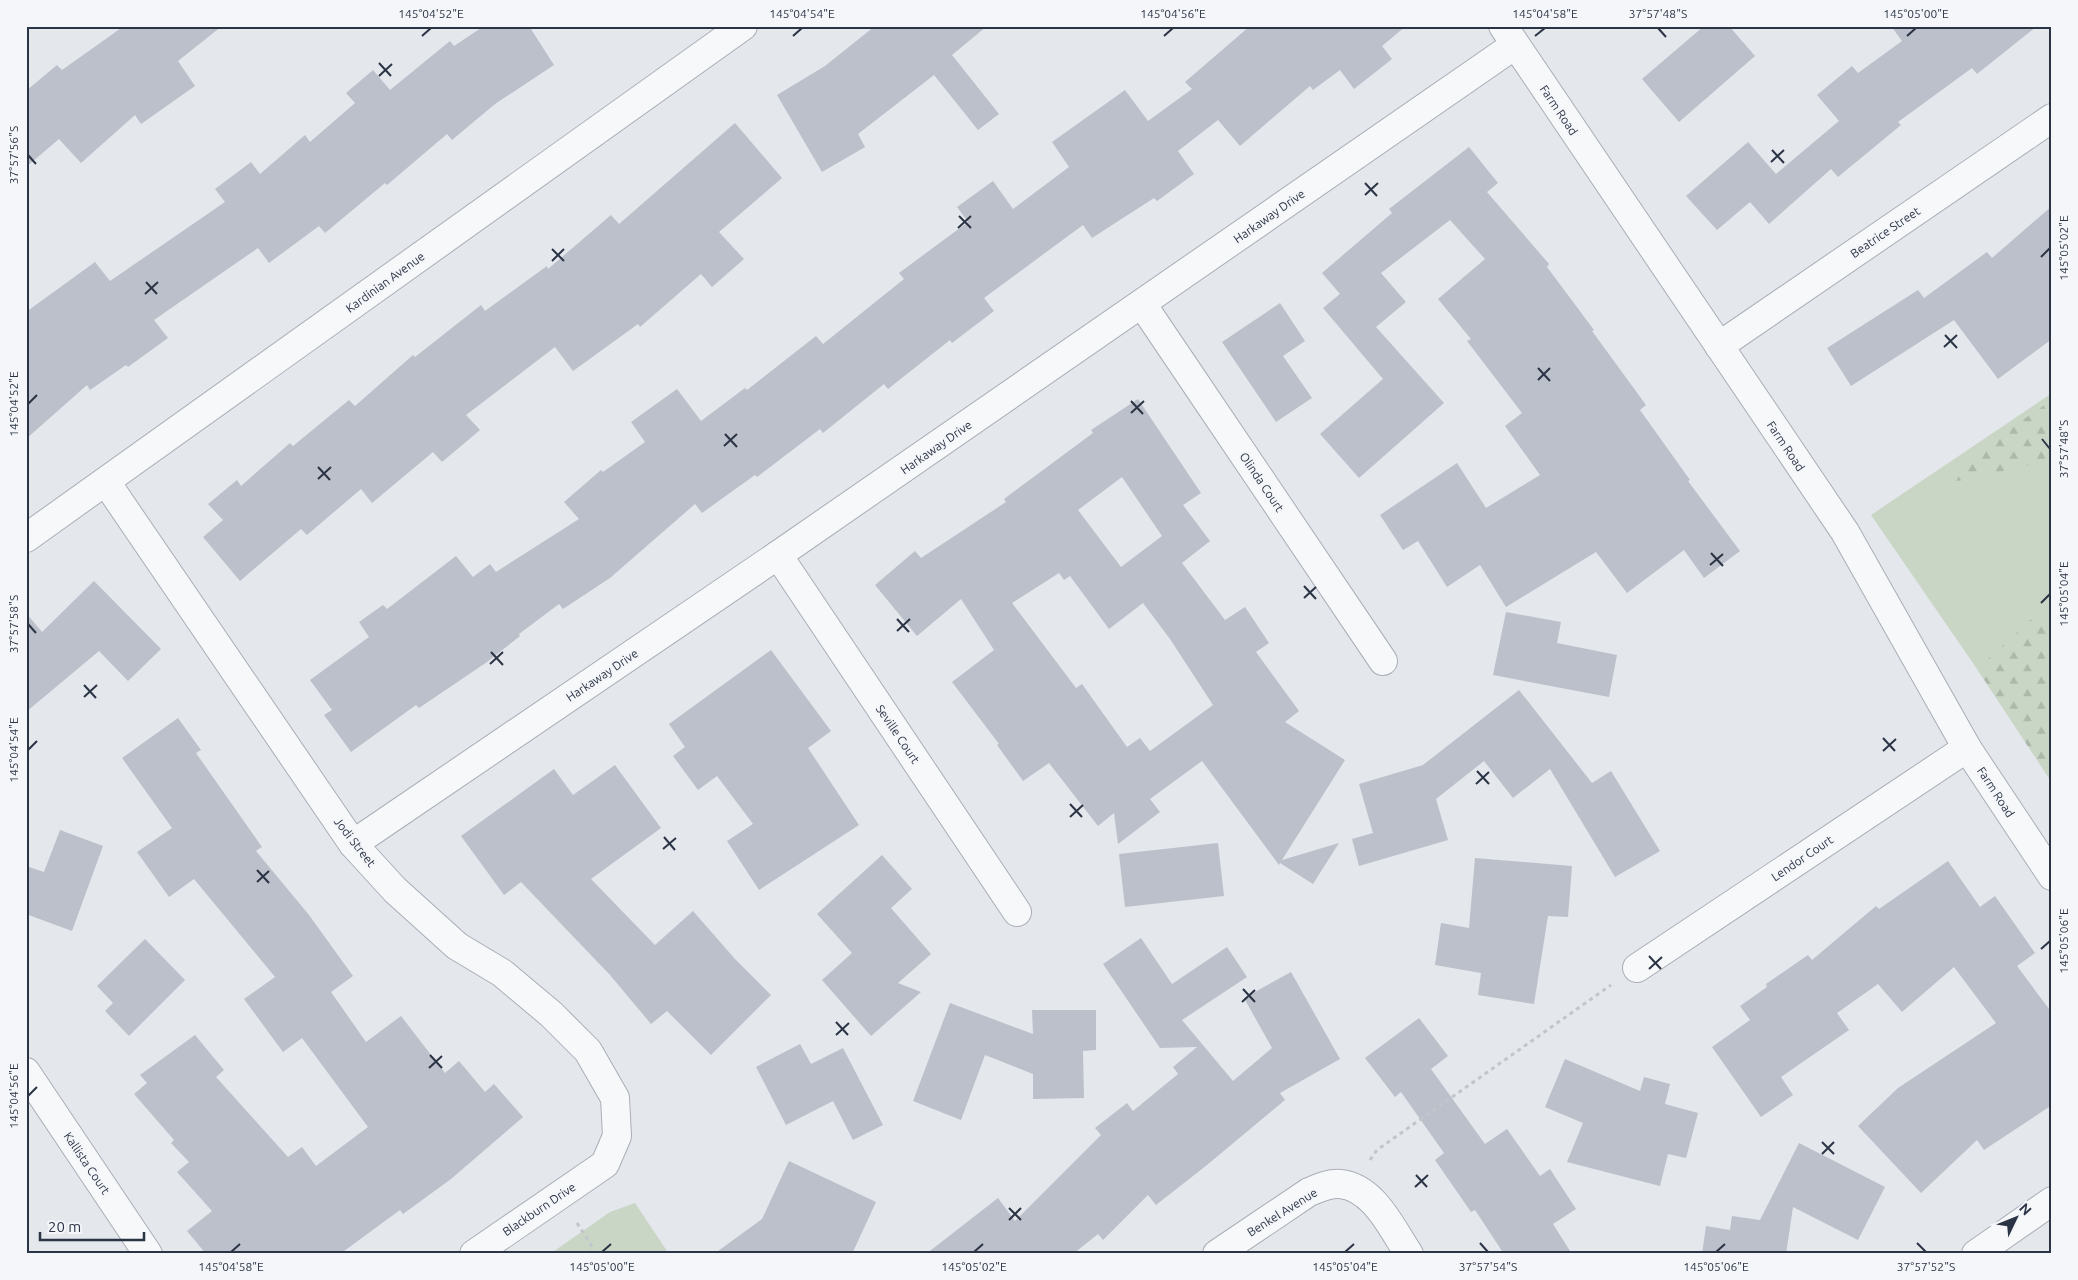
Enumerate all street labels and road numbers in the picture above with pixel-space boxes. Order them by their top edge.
street label: Farm Road [1538,83,1580,137]
street label: Harkaway Drive [1231,187,1307,245]
street label: Beatrice Street [1848,204,1922,260]
street label: Kardinian Avenue [343,249,427,315]
street label: Harkaway Drive [898,418,974,476]
street label: Farm Road [1765,419,1807,473]
street label: Olinda Court [1237,450,1287,514]
street label: Harkaway Drive [564,646,640,704]
street label: Seville Court [874,702,923,766]
street label: Farm Road [1975,764,2017,820]
street label: Jodi Street [332,815,378,870]
street label: Lendor Court [1769,832,1835,883]
street label: Kallista Court [61,1130,113,1197]
street label: Blackburn Drive [500,1180,578,1238]
street label: Benkel Avenue [1245,1185,1319,1239]

